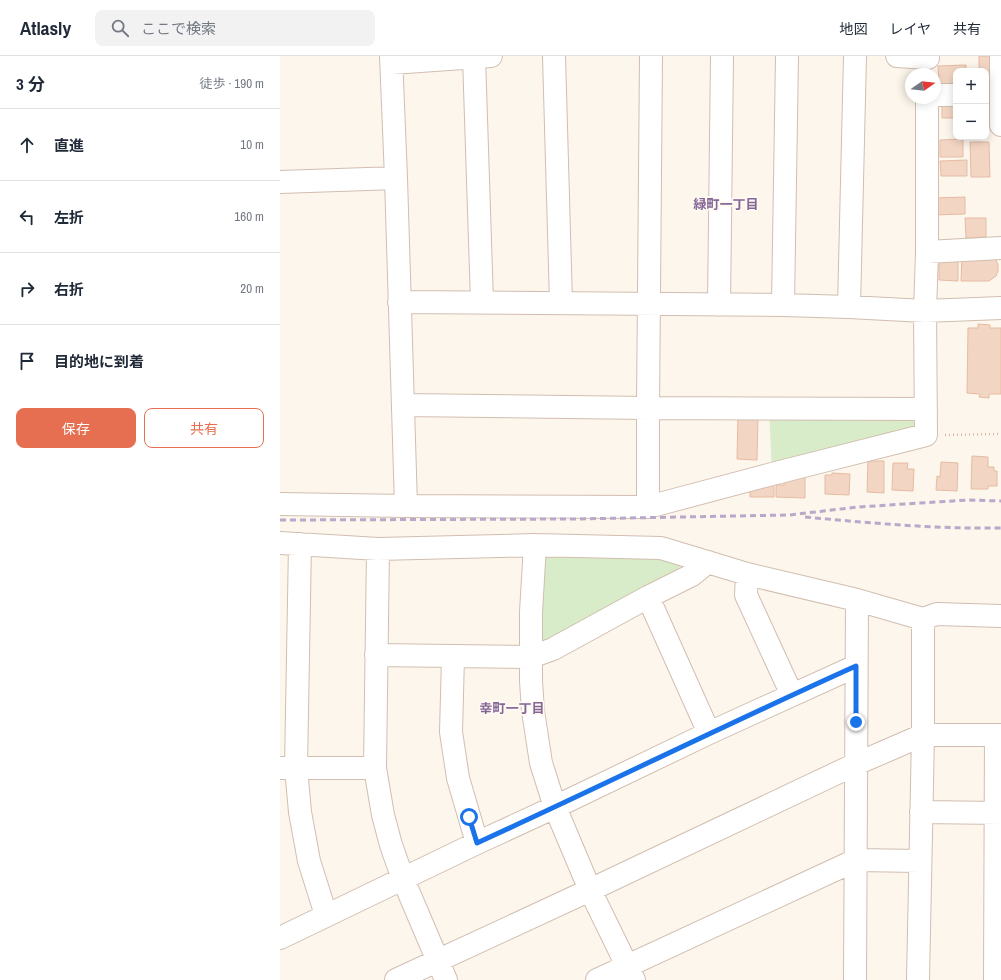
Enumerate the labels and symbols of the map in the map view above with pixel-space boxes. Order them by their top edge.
north arrow [905,68,941,104]
district label: 緑町一丁目 [692,196,759,213]
district label: 幸町一丁目 [479,700,545,717]
route end [847,713,865,731]
route start [460,808,478,826]

